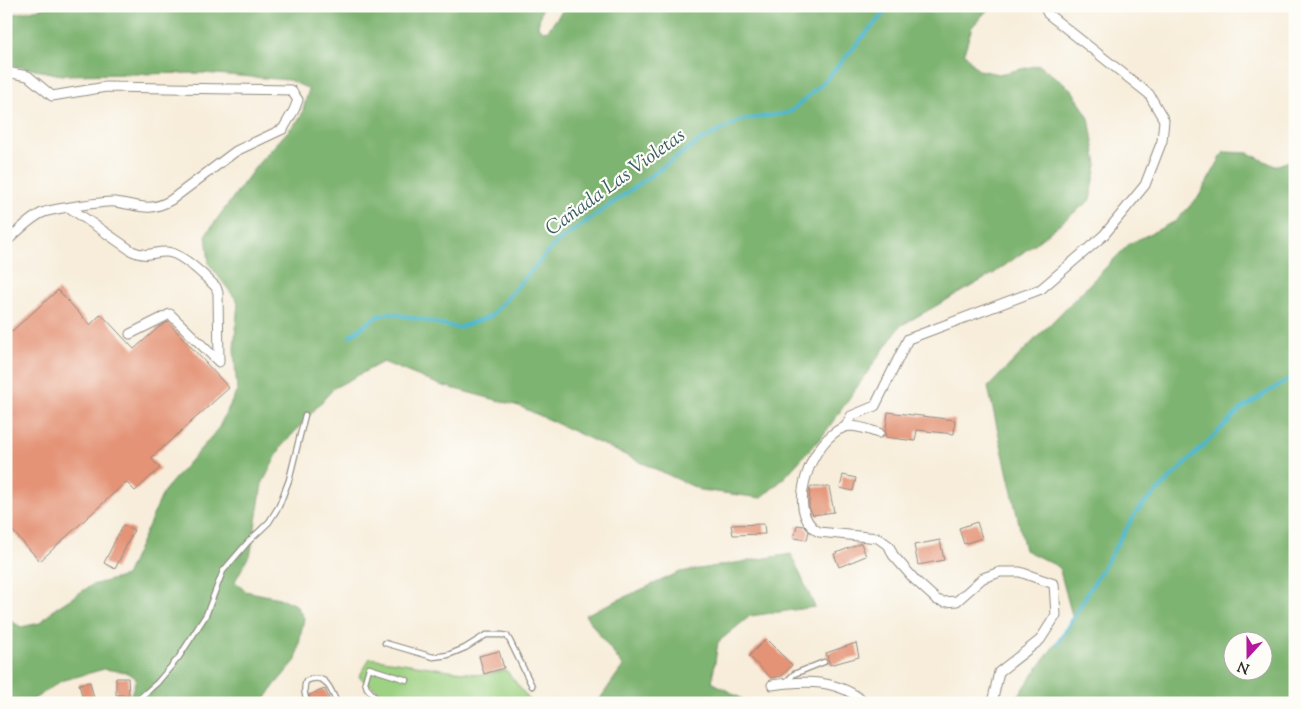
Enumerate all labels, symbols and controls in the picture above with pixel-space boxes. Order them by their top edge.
water label: Cañada Las Violetas [540,122,692,244]
north arrow [1224,632,1274,682]
text: N [1235,655,1253,678]

